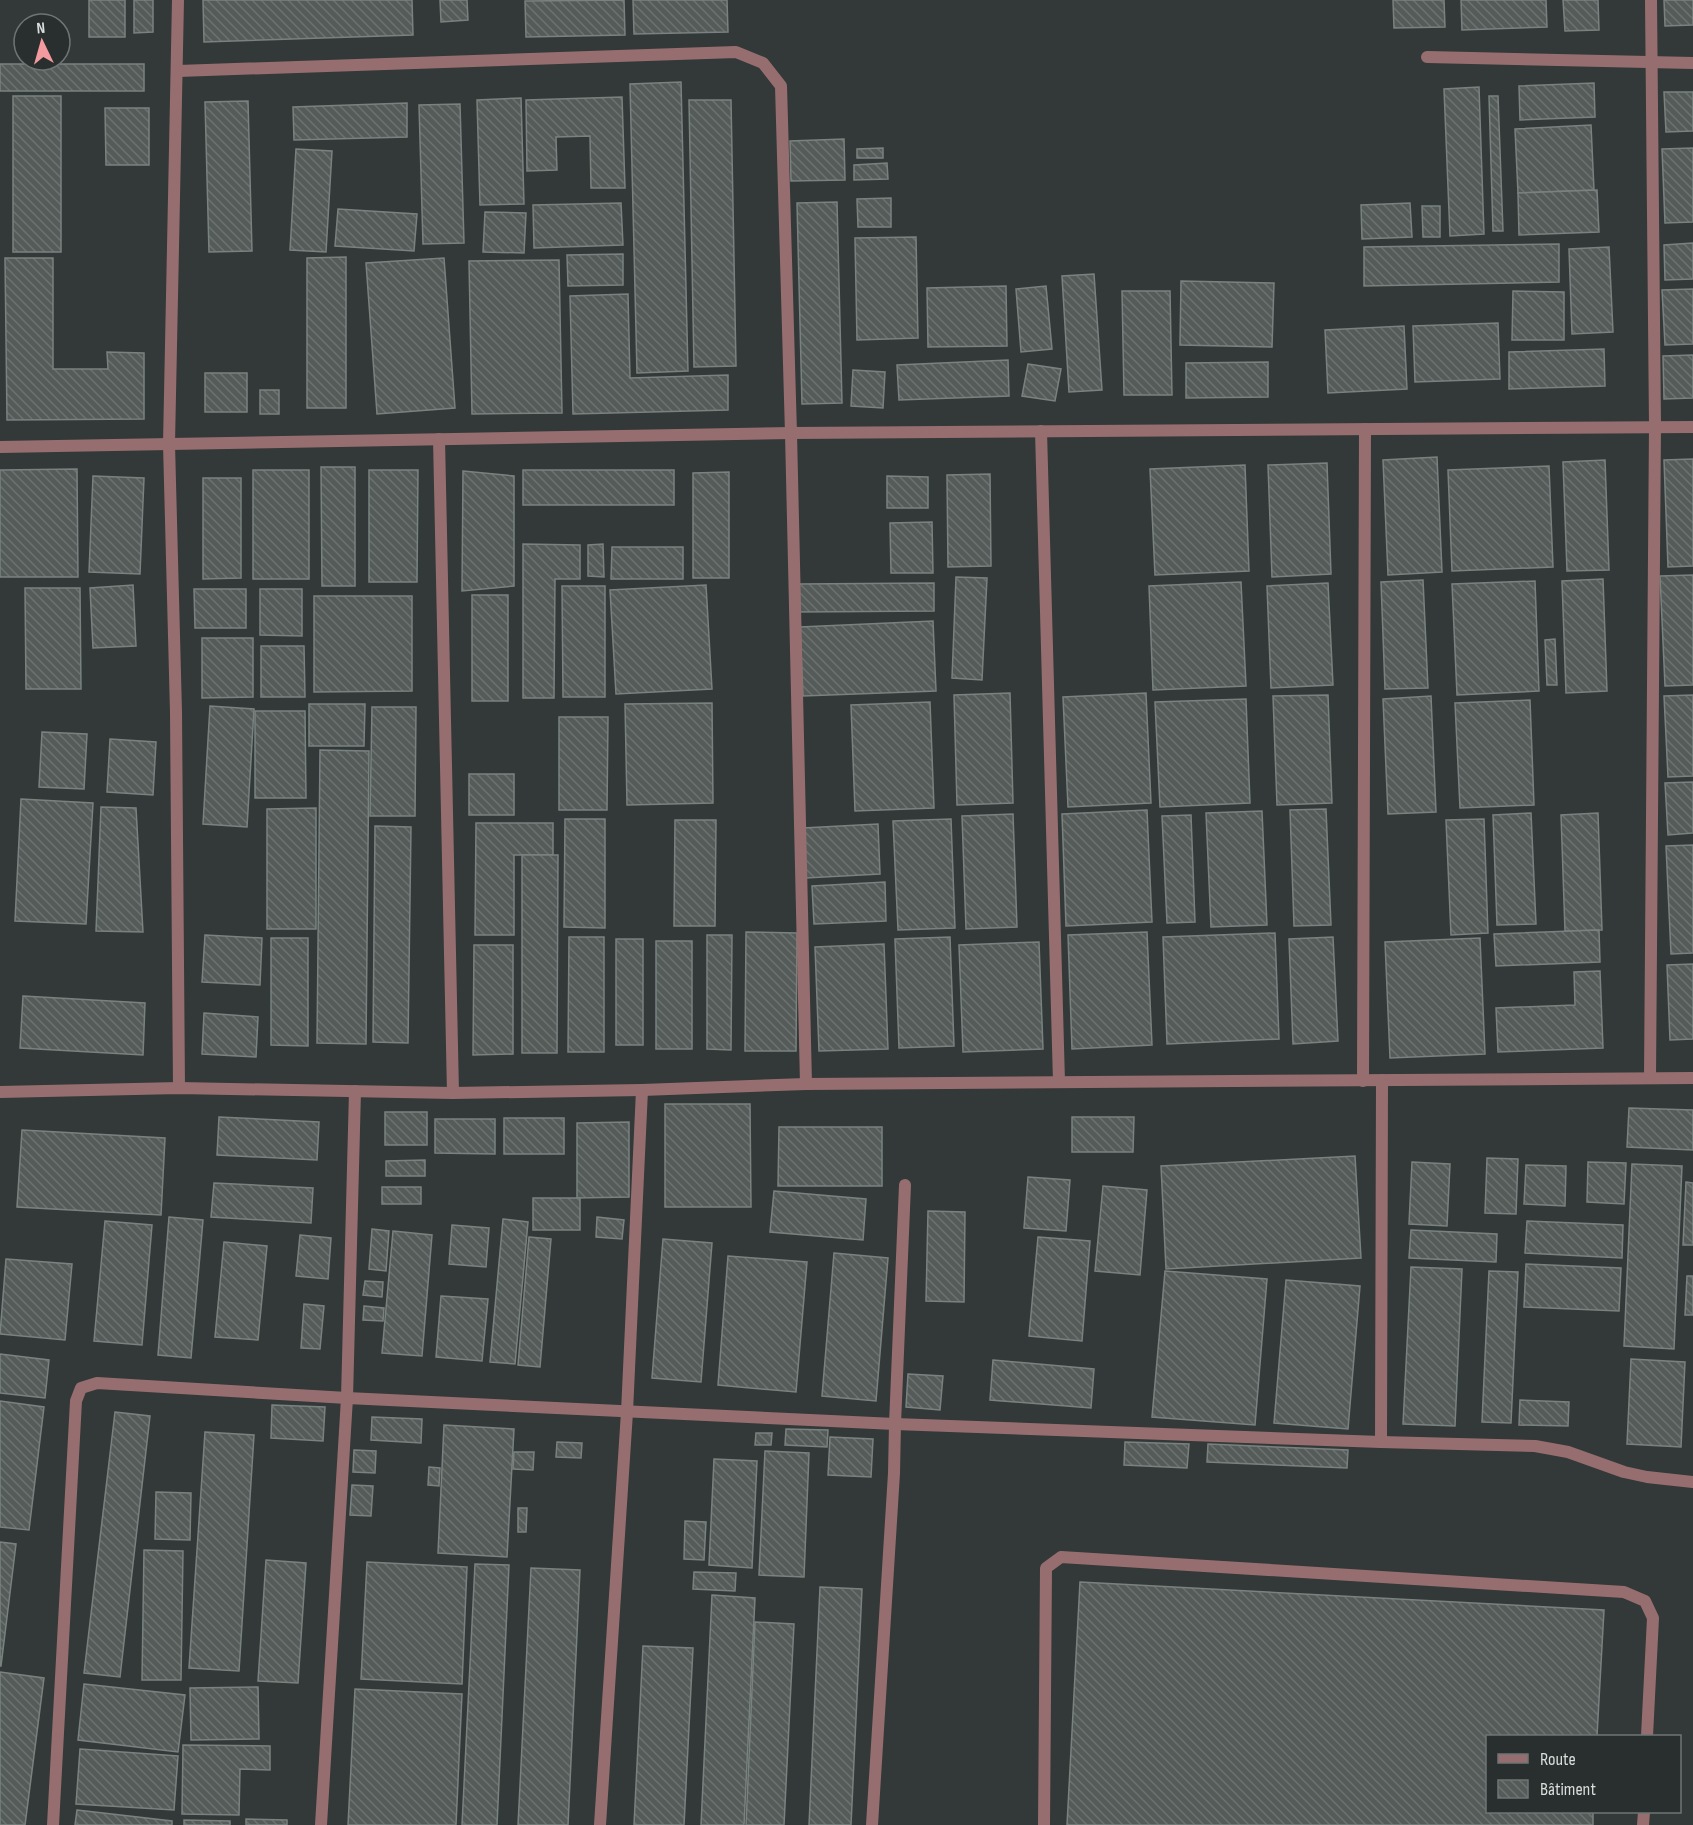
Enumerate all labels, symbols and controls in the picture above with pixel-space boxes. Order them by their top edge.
north arrow [12,12,72,72]
text: N [36,19,46,38]
legend [1486,1735,1681,1813]
text: Route [1540,1749,1576,1770]
text: Bâtiment [1540,1779,1596,1800]

